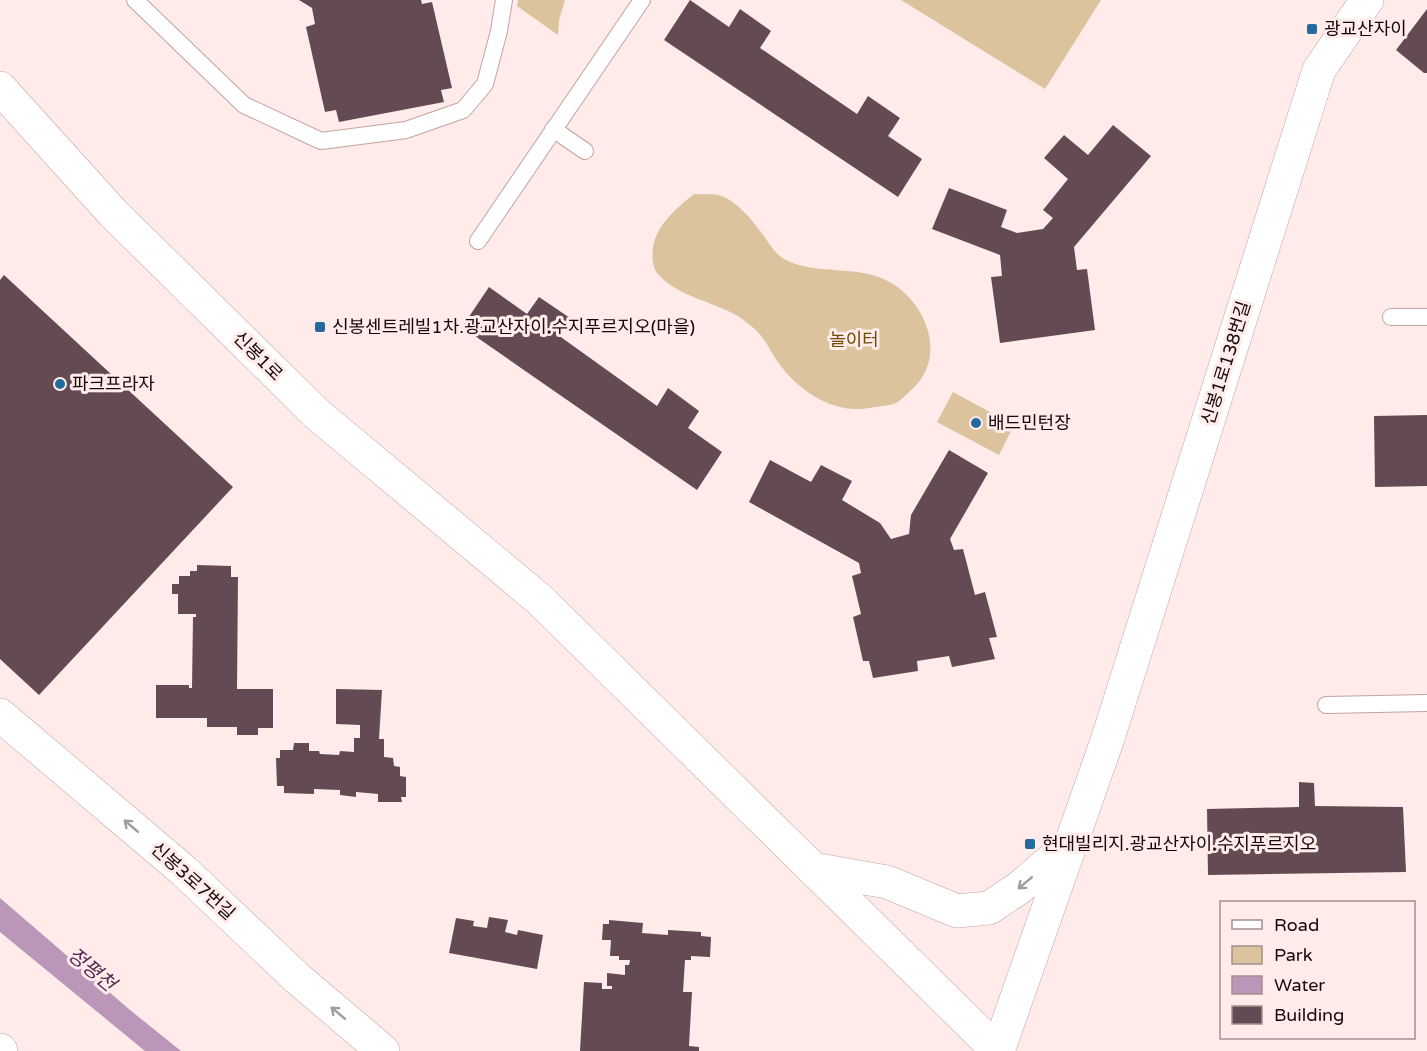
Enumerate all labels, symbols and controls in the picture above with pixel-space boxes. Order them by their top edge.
place label: 광교산자이 [1324,18,1407,40]
marker: 광교산자이 [1305,22,1319,36]
street label: 신봉1로138번길 [1197,299,1255,427]
place label: 신봉센트레빌1차.광교산자이.수지푸르지오(마을) [332,316,695,338]
marker: 신봉센트레빌1차.광교산자이.수지푸르지오(마을) [313,320,327,334]
street label: 신봉1로 [229,327,287,385]
park label: 놀이터 [829,329,879,351]
place label: 파크프라자 [72,373,155,395]
marker: 파크프라자 [53,377,67,391]
place label: 배드민턴장 [988,412,1071,434]
marker: 배드민턴장 [969,416,983,430]
one-way arrow [124,819,139,833]
place label: 현대빌리지.광교산자이.수지푸르지오 [1042,833,1316,855]
marker: 현대빌리지.광교산자이.수지푸르지오 [1023,837,1037,851]
street label: 신봉3로7번길 [146,838,240,924]
one-way arrow [1018,876,1033,890]
legend [1220,901,1415,1039]
text: Road [1274,914,1319,936]
water label: 정평천 [62,943,122,998]
text: Park [1274,944,1313,966]
text: Water [1274,974,1325,996]
text: Building [1274,1004,1344,1026]
one-way arrow [331,1006,346,1020]

